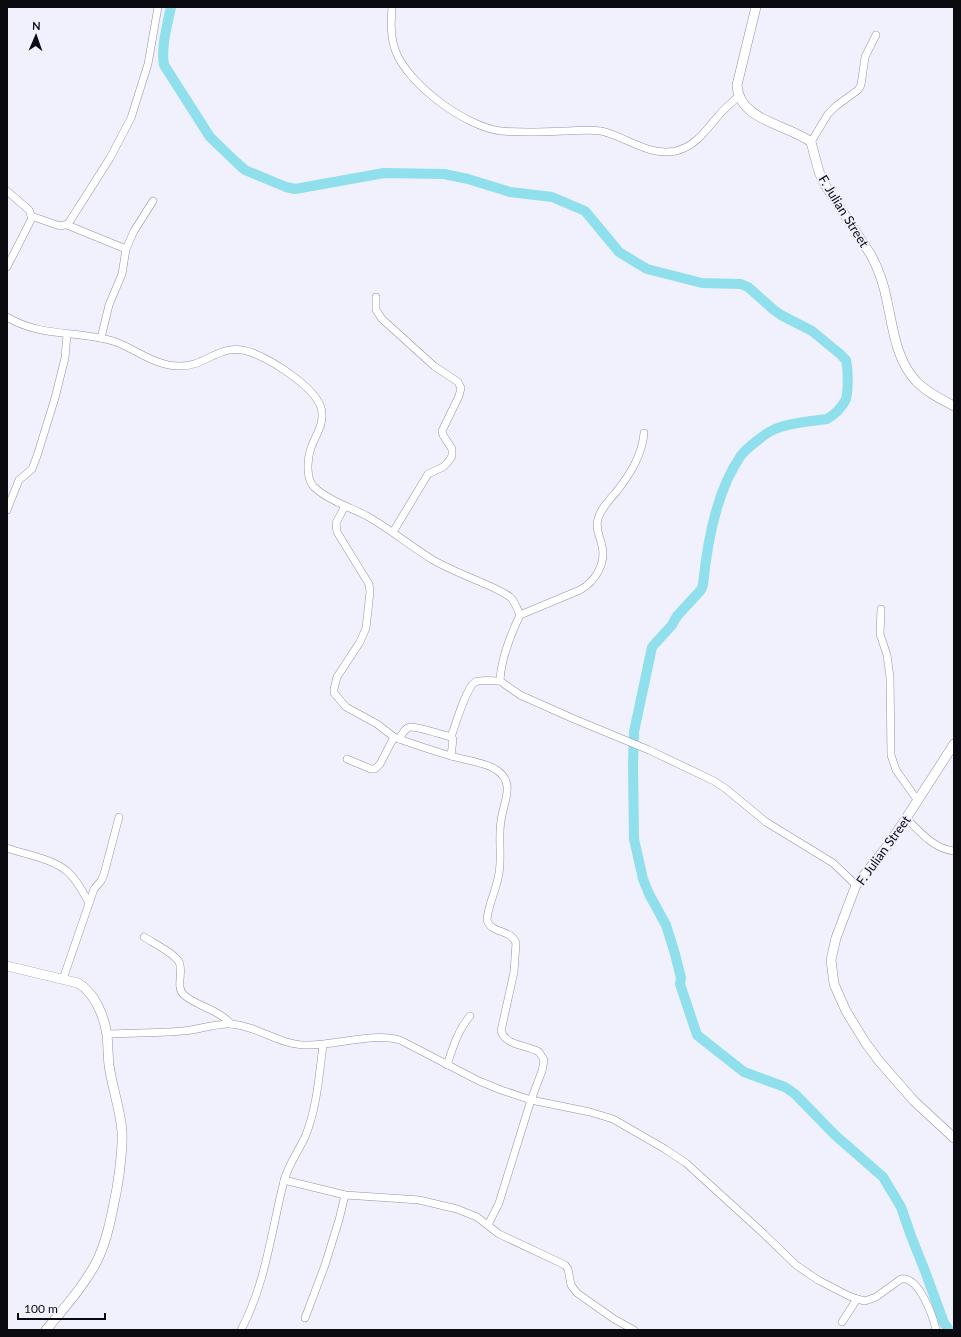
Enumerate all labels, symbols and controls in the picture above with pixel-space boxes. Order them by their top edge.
north arrow [16,16,56,56]
text: N [32,19,41,32]
street label: F. Julian Street [815,172,873,250]
street label: F. Julian Street [852,812,914,888]
scale bar [18,1295,105,1321]
text: 100 m [24,1301,58,1316]

